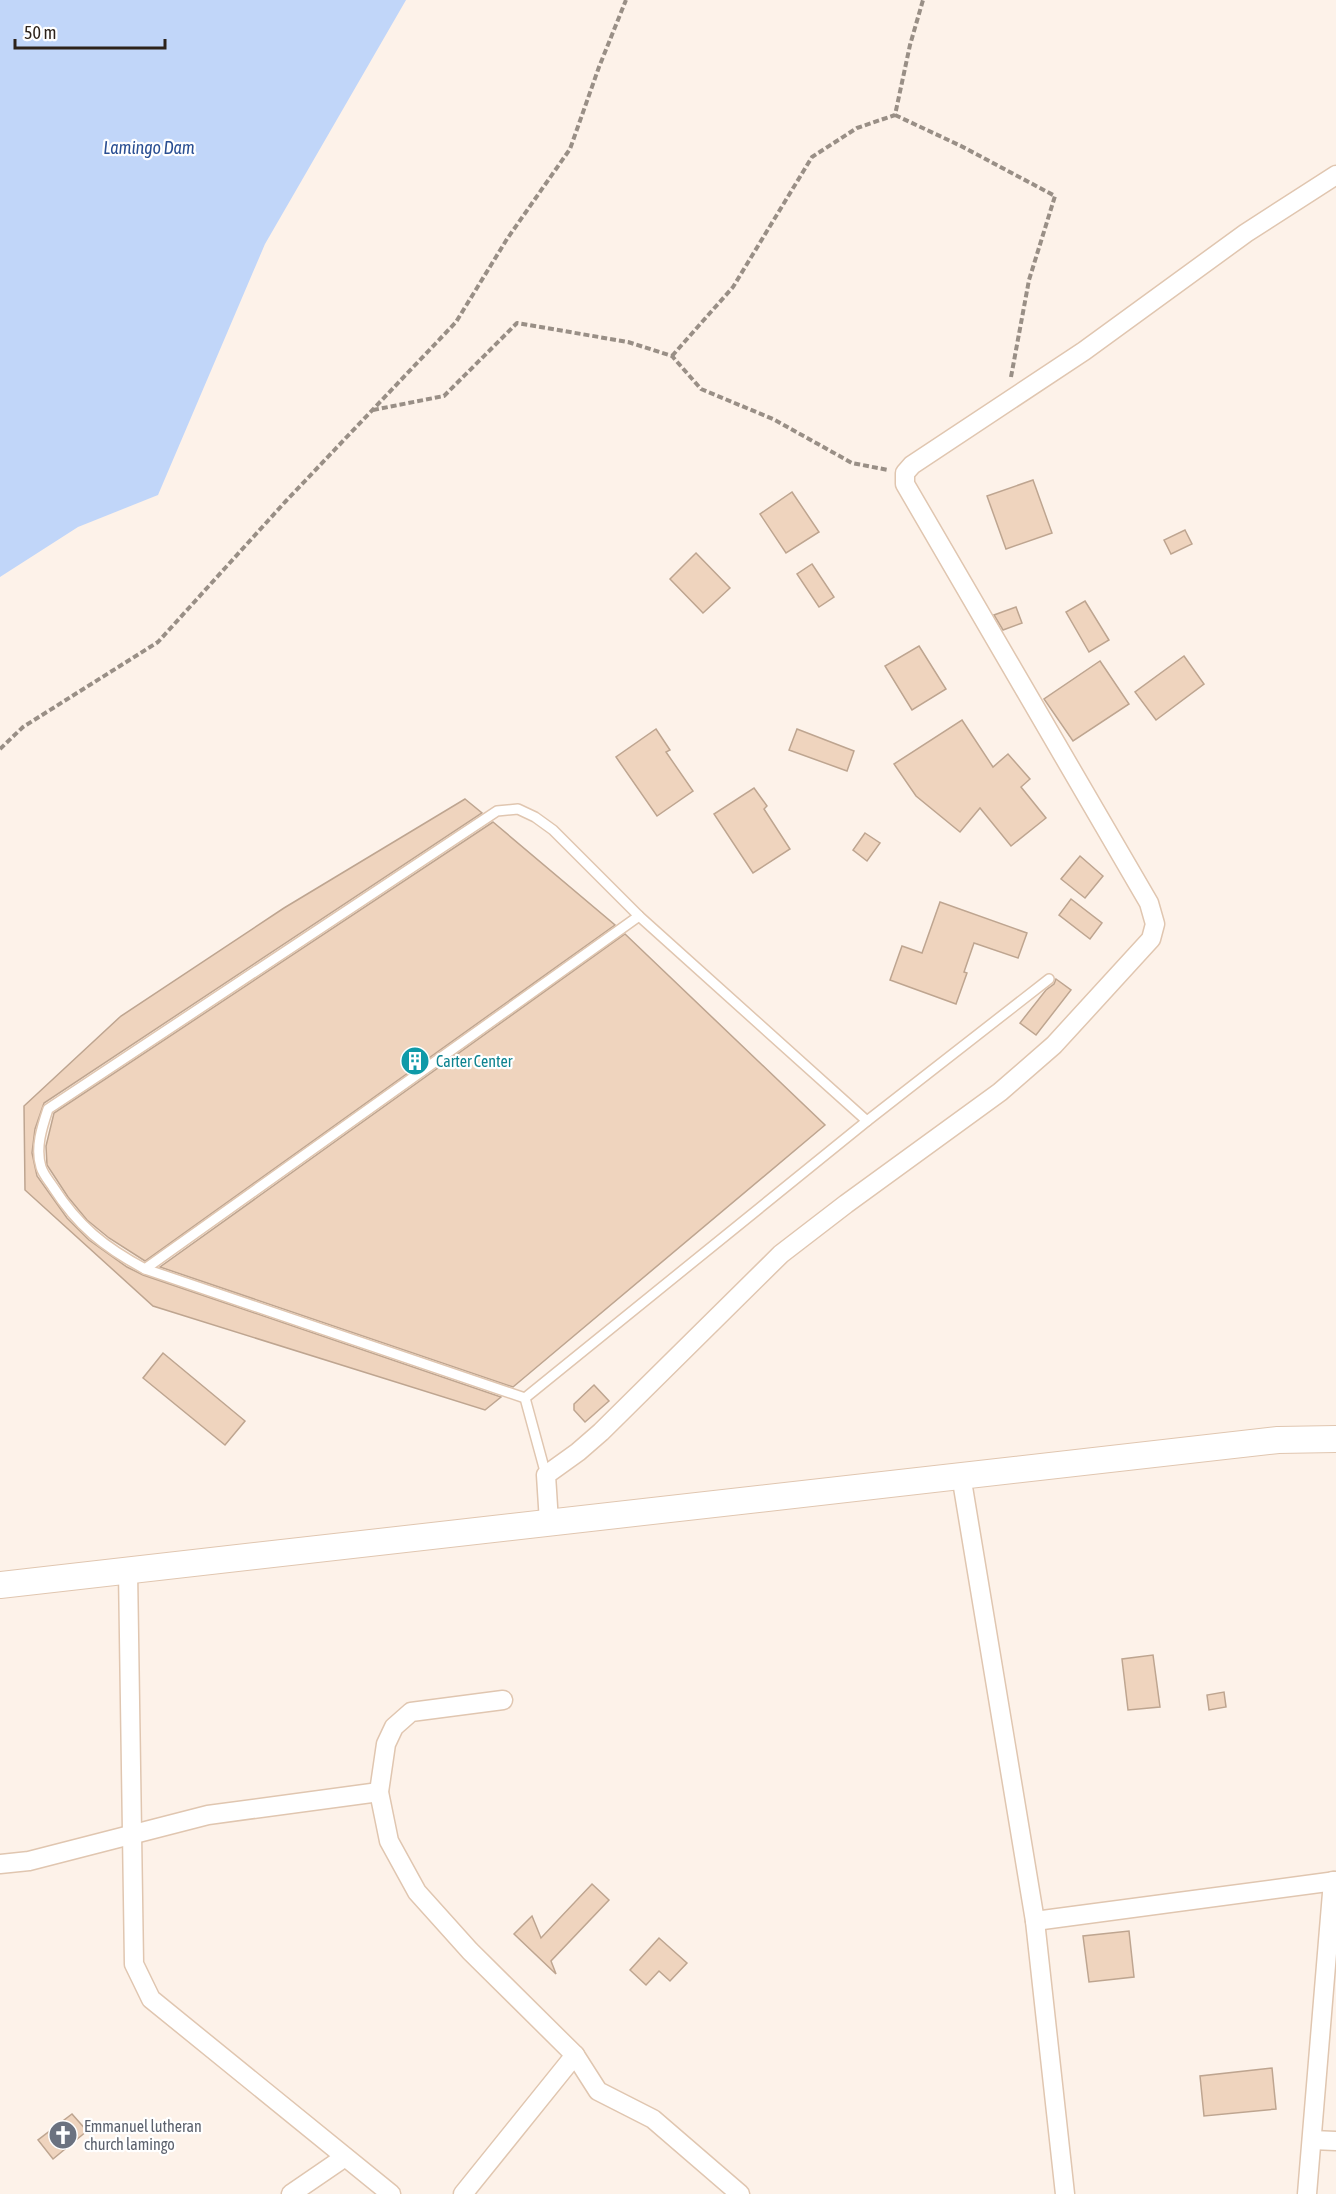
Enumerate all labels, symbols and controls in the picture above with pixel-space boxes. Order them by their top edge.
scale bar [15,12,165,50]
text: 50 m [24,22,56,43]
water label: Lamingo Dam [103,137,195,158]
building icon: Carter Center [399,1045,431,1077]
place label: Carter Center [436,1052,513,1070]
place label: Emmanuel lutheran church lamingo [84,2117,202,2154]
church icon: Emmanuel lutheran church lamingo [47,2119,79,2151]

